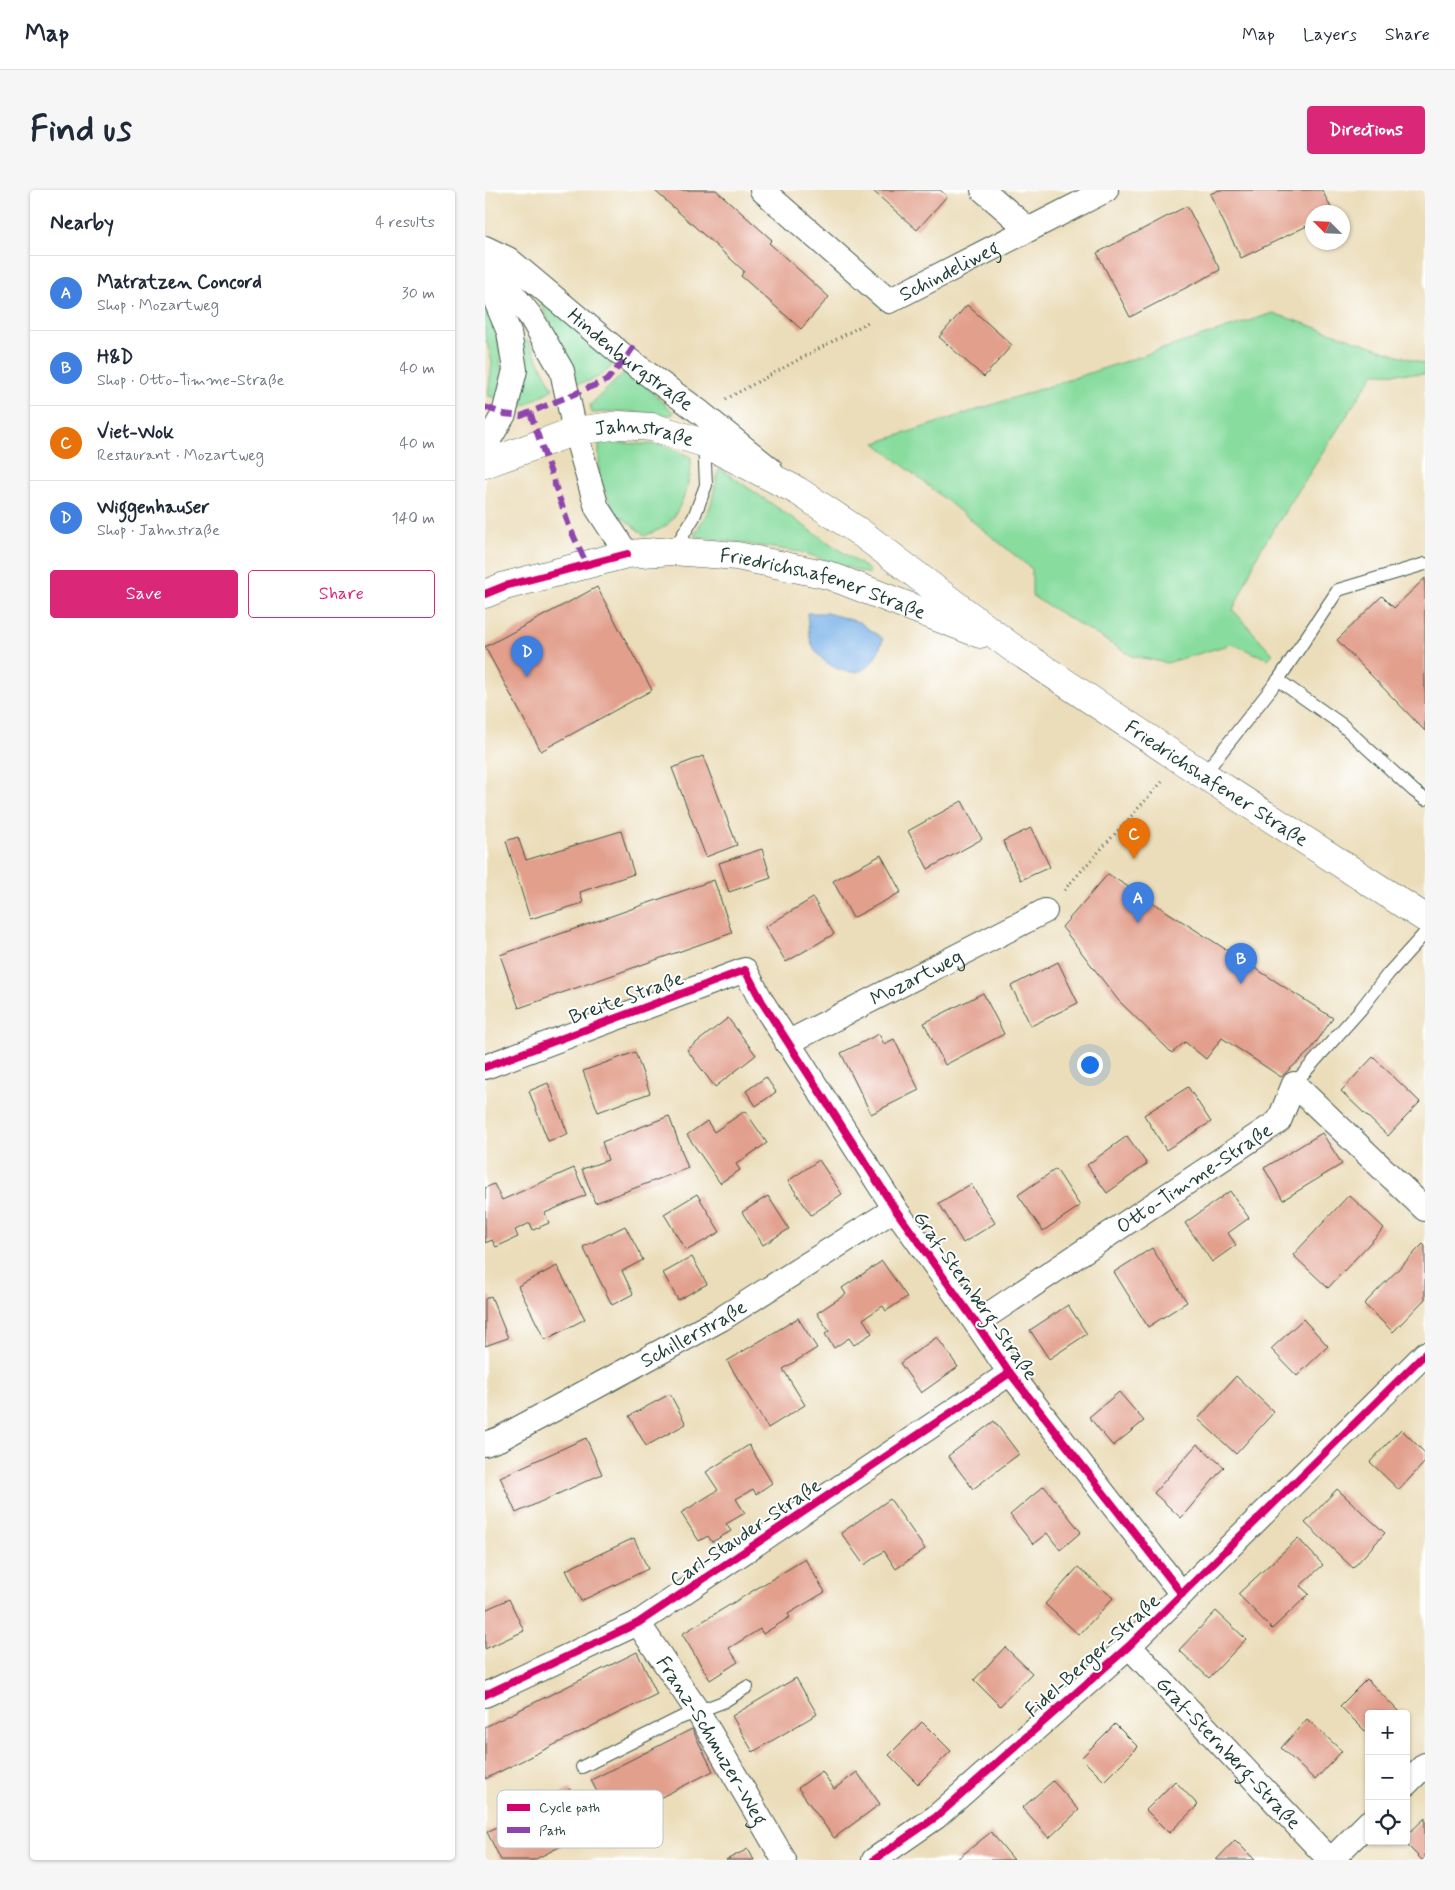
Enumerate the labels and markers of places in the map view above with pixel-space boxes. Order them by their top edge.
pin: D [511,636,543,677]
pin: C [1118,818,1150,859]
pin: A [1122,882,1154,923]
pin: B [1225,943,1257,984]

